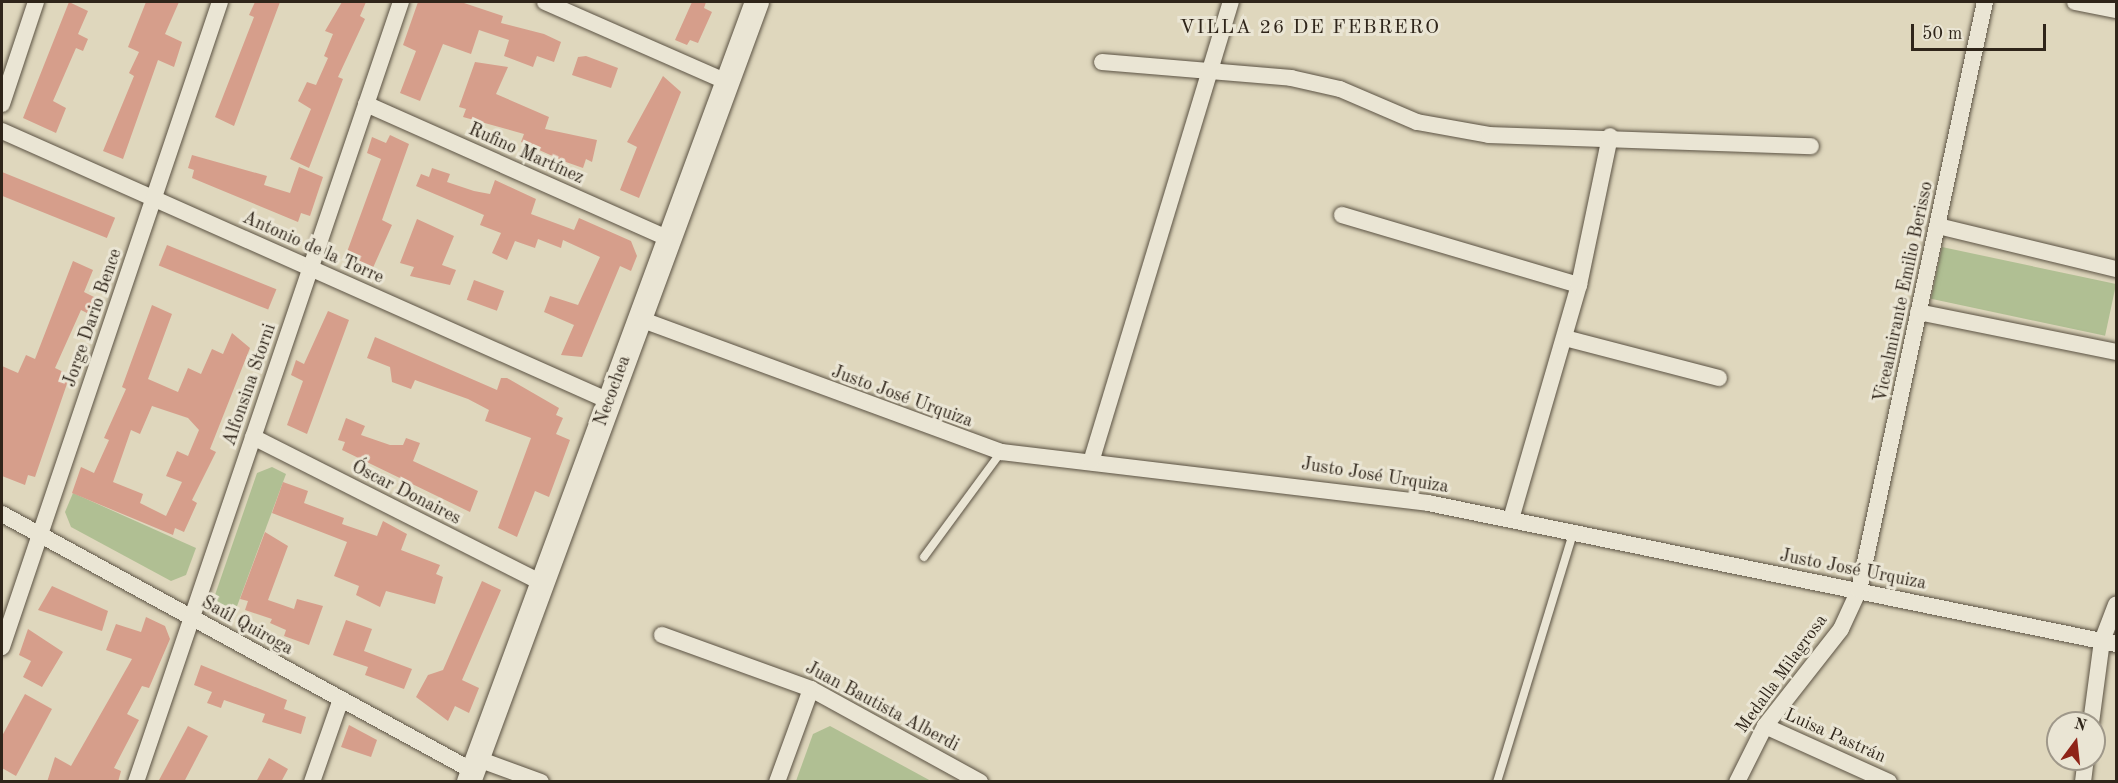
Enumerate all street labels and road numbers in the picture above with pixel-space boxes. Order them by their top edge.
street label: Rufino Martínez [465,119,587,189]
street label: Vicealmirante Emilio Berisso [1870,180,1938,404]
street label: Antonio de la Torre [239,207,387,289]
street label: Jorge Dario Bence [59,246,127,390]
street label: Alfonsina Storni [219,321,281,449]
street label: Necochea [590,353,636,429]
street label: Justo José Urquiza [828,361,976,433]
street label: Justo José Urquiza [1300,454,1450,498]
street label: Óscar Donaires [348,456,464,530]
street label: Justo José Urquiza [1778,545,1928,595]
street label: Saúl Quiroga [197,592,297,660]
street label: Medalla Milagrosa [1732,610,1832,738]
street label: Juan Bautista Alberdi [802,657,962,757]
street label: Luisa Pastrán [1781,704,1889,768]

